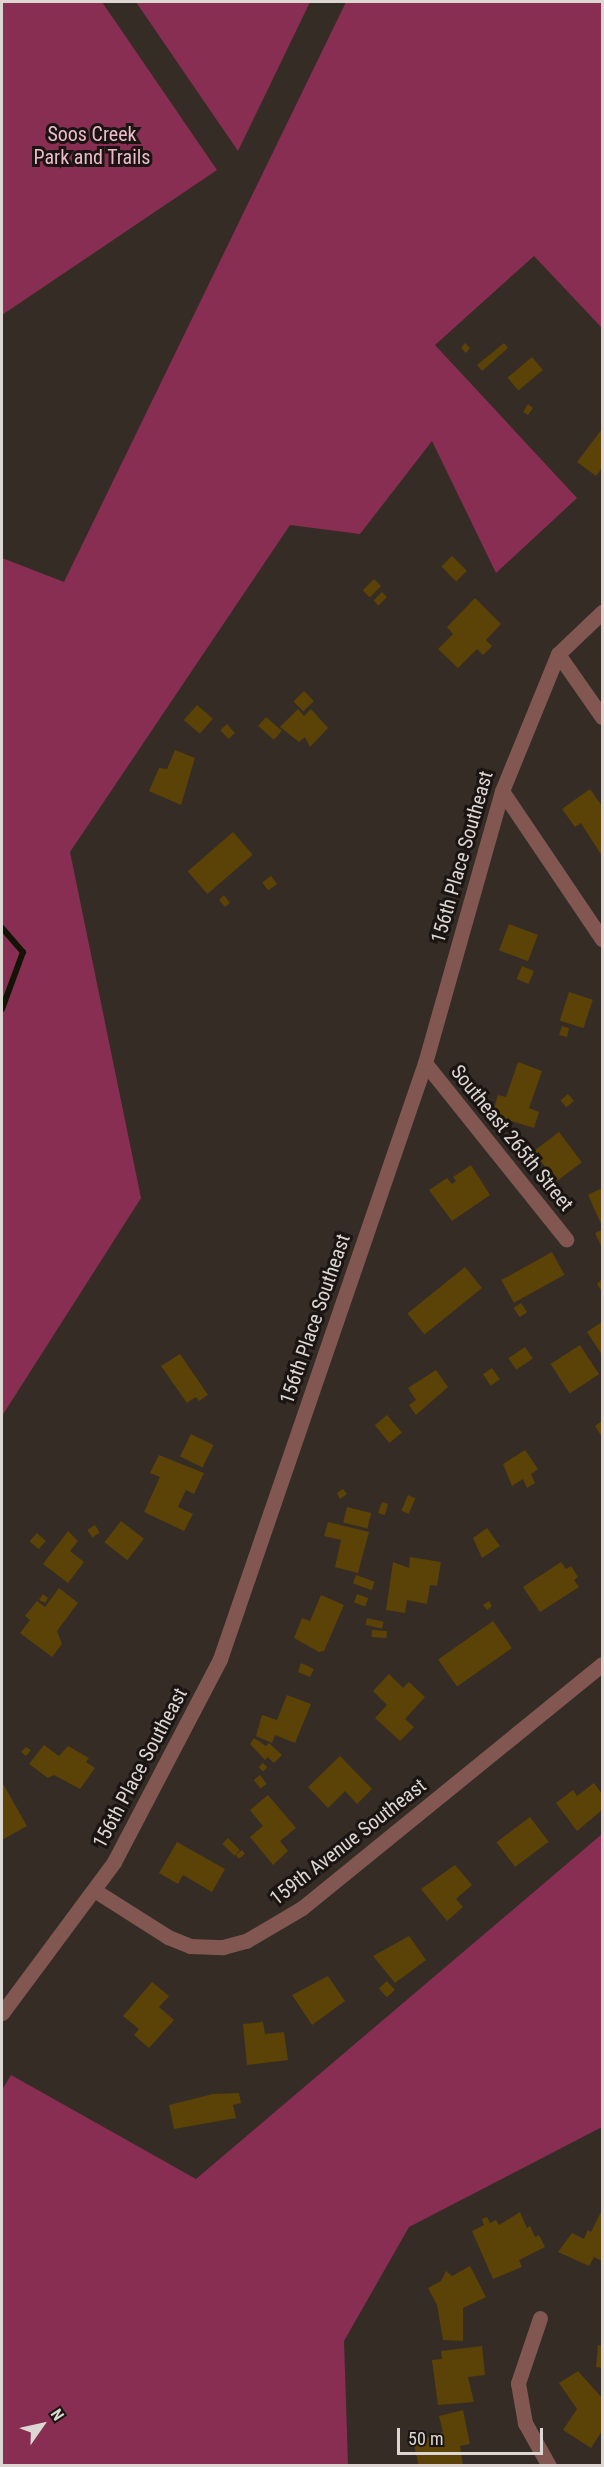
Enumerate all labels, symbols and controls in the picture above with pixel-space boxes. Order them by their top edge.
park label: Soos Creek Park and Trails [33,123,151,170]
street label: 156th Place Southeast [426,768,498,946]
street label: Southeast 265th Street [446,1060,578,1216]
street label: 156th Place Southeast [275,1231,355,1407]
street label: 156th Place Southeast [88,1684,192,1852]
street label: 159th Avenue Southeast [265,1774,431,1910]
north arrow [12,2395,72,2455]
text: N [47,2405,68,2424]
scale bar [400,2416,546,2454]
text: 50 m [408,2428,443,2449]

